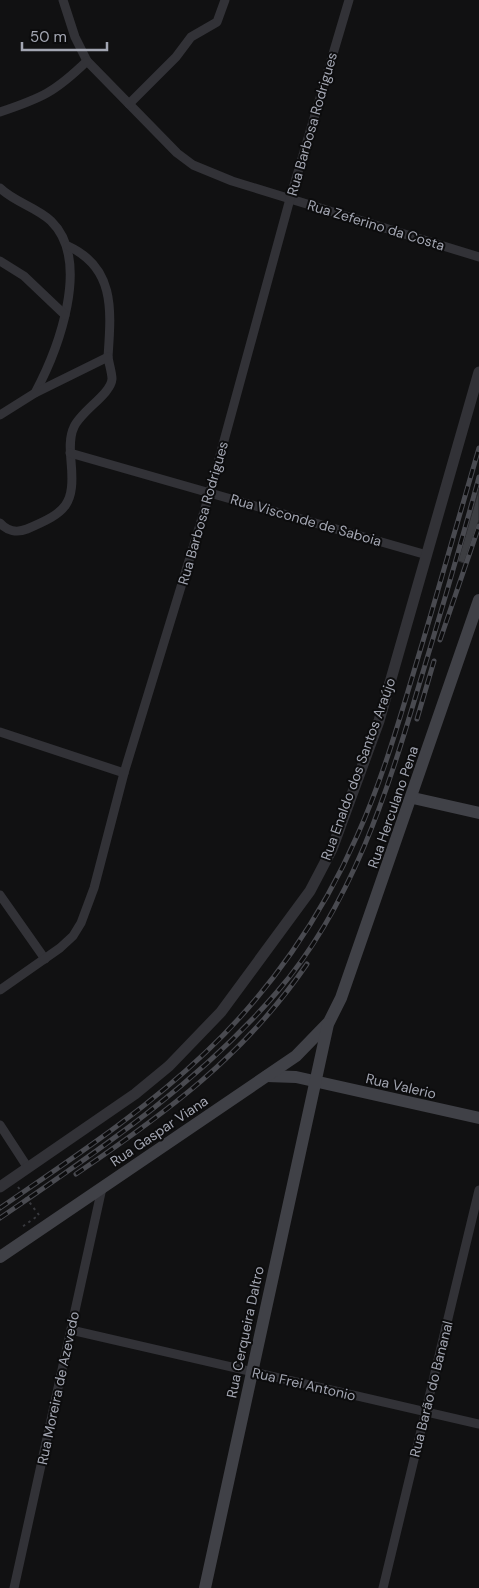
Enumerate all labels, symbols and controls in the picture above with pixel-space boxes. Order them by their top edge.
scale bar [22,20,108,52]
text: 50 m [30,27,67,47]
street label: Rua Barbosa Rodrigues [283,50,341,198]
street label: Rua Zeferino da Costa [305,196,447,254]
street label: Rua Barbosa Rodrigues [174,439,232,587]
street label: Rua Visconde de Saboia [228,490,384,550]
street label: Rua Enaldo dos Santos Araújo [317,675,399,863]
street label: Rua Herculano Pena [364,743,422,871]
street label: Rua Valerio [364,1069,438,1103]
street label: Rua Gaspar Viana [107,1092,211,1170]
street label: Rua Cerqueira Daltro [222,1264,268,1400]
street label: Rua Moreira de Azevedo [33,1310,83,1466]
street label: Rua Barão do Bananal [405,1319,457,1459]
street label: Rua Frei Antonio [250,1363,358,1405]

